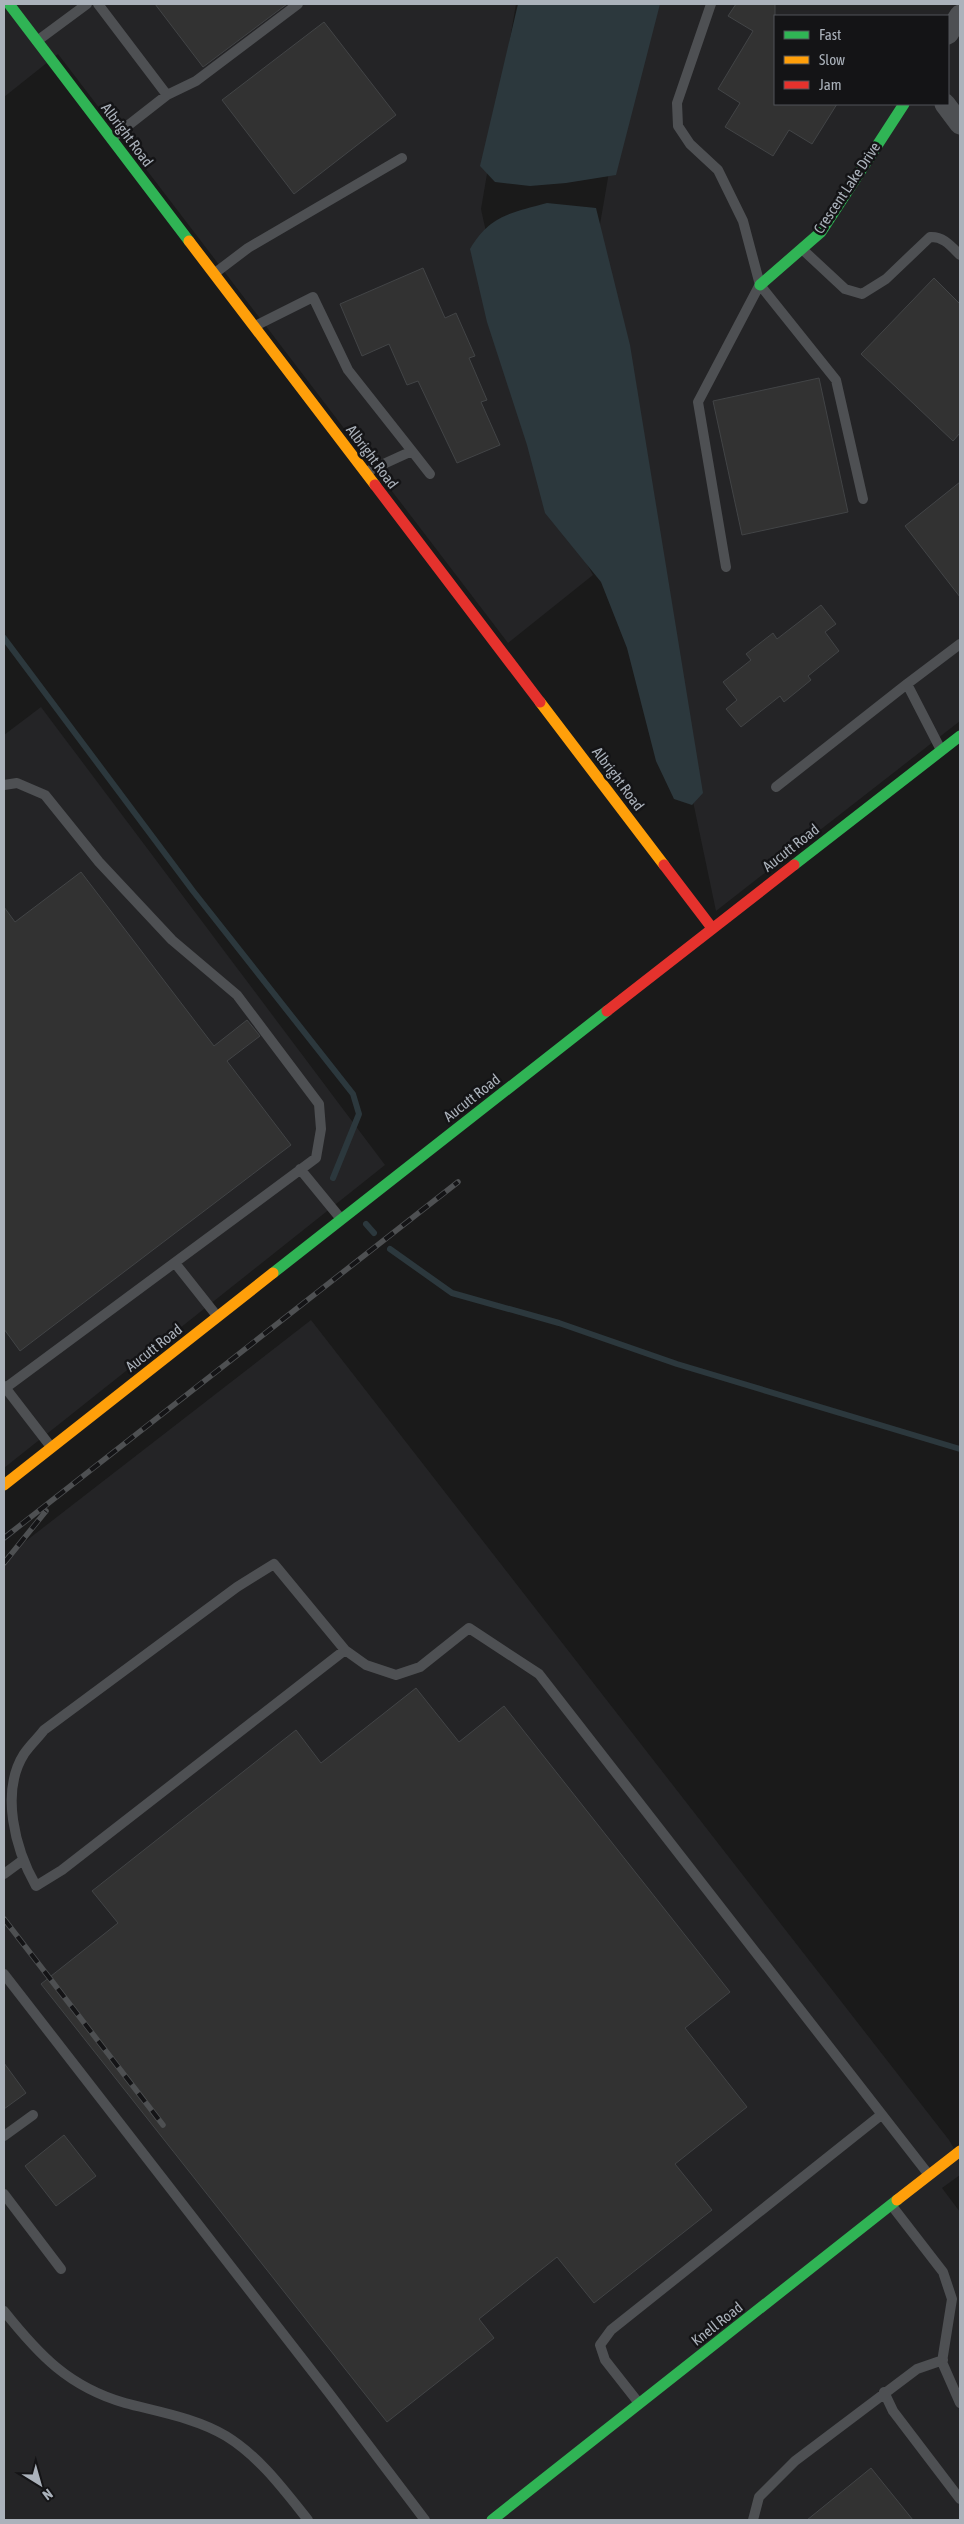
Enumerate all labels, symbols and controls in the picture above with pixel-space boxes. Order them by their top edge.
legend [774,15,949,105]
text: Fast [819,26,841,43]
text: Slow [819,51,845,68]
text: Jam [819,76,842,93]
street label: Albright Road [98,100,157,170]
street label: Crescent Lake Drive [810,139,883,237]
street label: Albright Road [343,422,402,492]
street label: Albright Road [589,744,648,814]
street label: Aucutt Road [759,820,822,875]
street label: Aucutt Road [440,1070,503,1125]
street label: Aucutt Road [122,1320,185,1375]
street label: Knell Road [688,2298,746,2349]
north arrow [15,2459,65,2509]
text: N [40,2486,56,2503]

